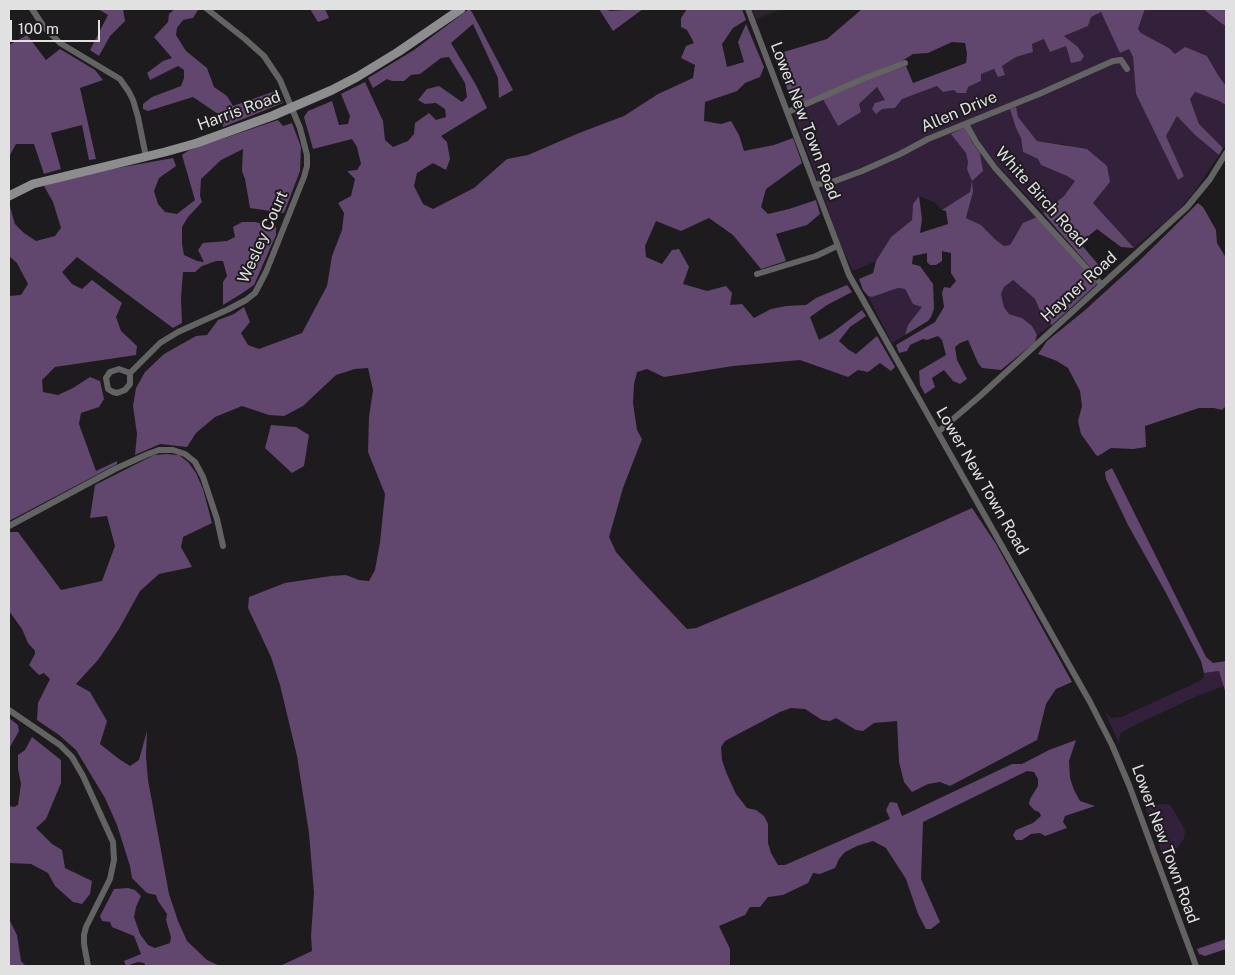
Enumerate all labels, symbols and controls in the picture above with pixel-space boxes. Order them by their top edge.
scale bar [12,10,102,42]
text: 100 m [18,20,59,37]
street label: Lower New Town Road [766,39,844,203]
street label: Harris Road [195,87,283,135]
street label: Allen Drive [918,87,1000,137]
street label: White Birch Road [991,143,1091,251]
street label: Wesley Court [234,188,292,286]
street label: Hayner Road [1037,248,1121,326]
street label: Lower New Town Road [932,404,1032,558]
street label: Lower New Town Road [1127,762,1203,926]

